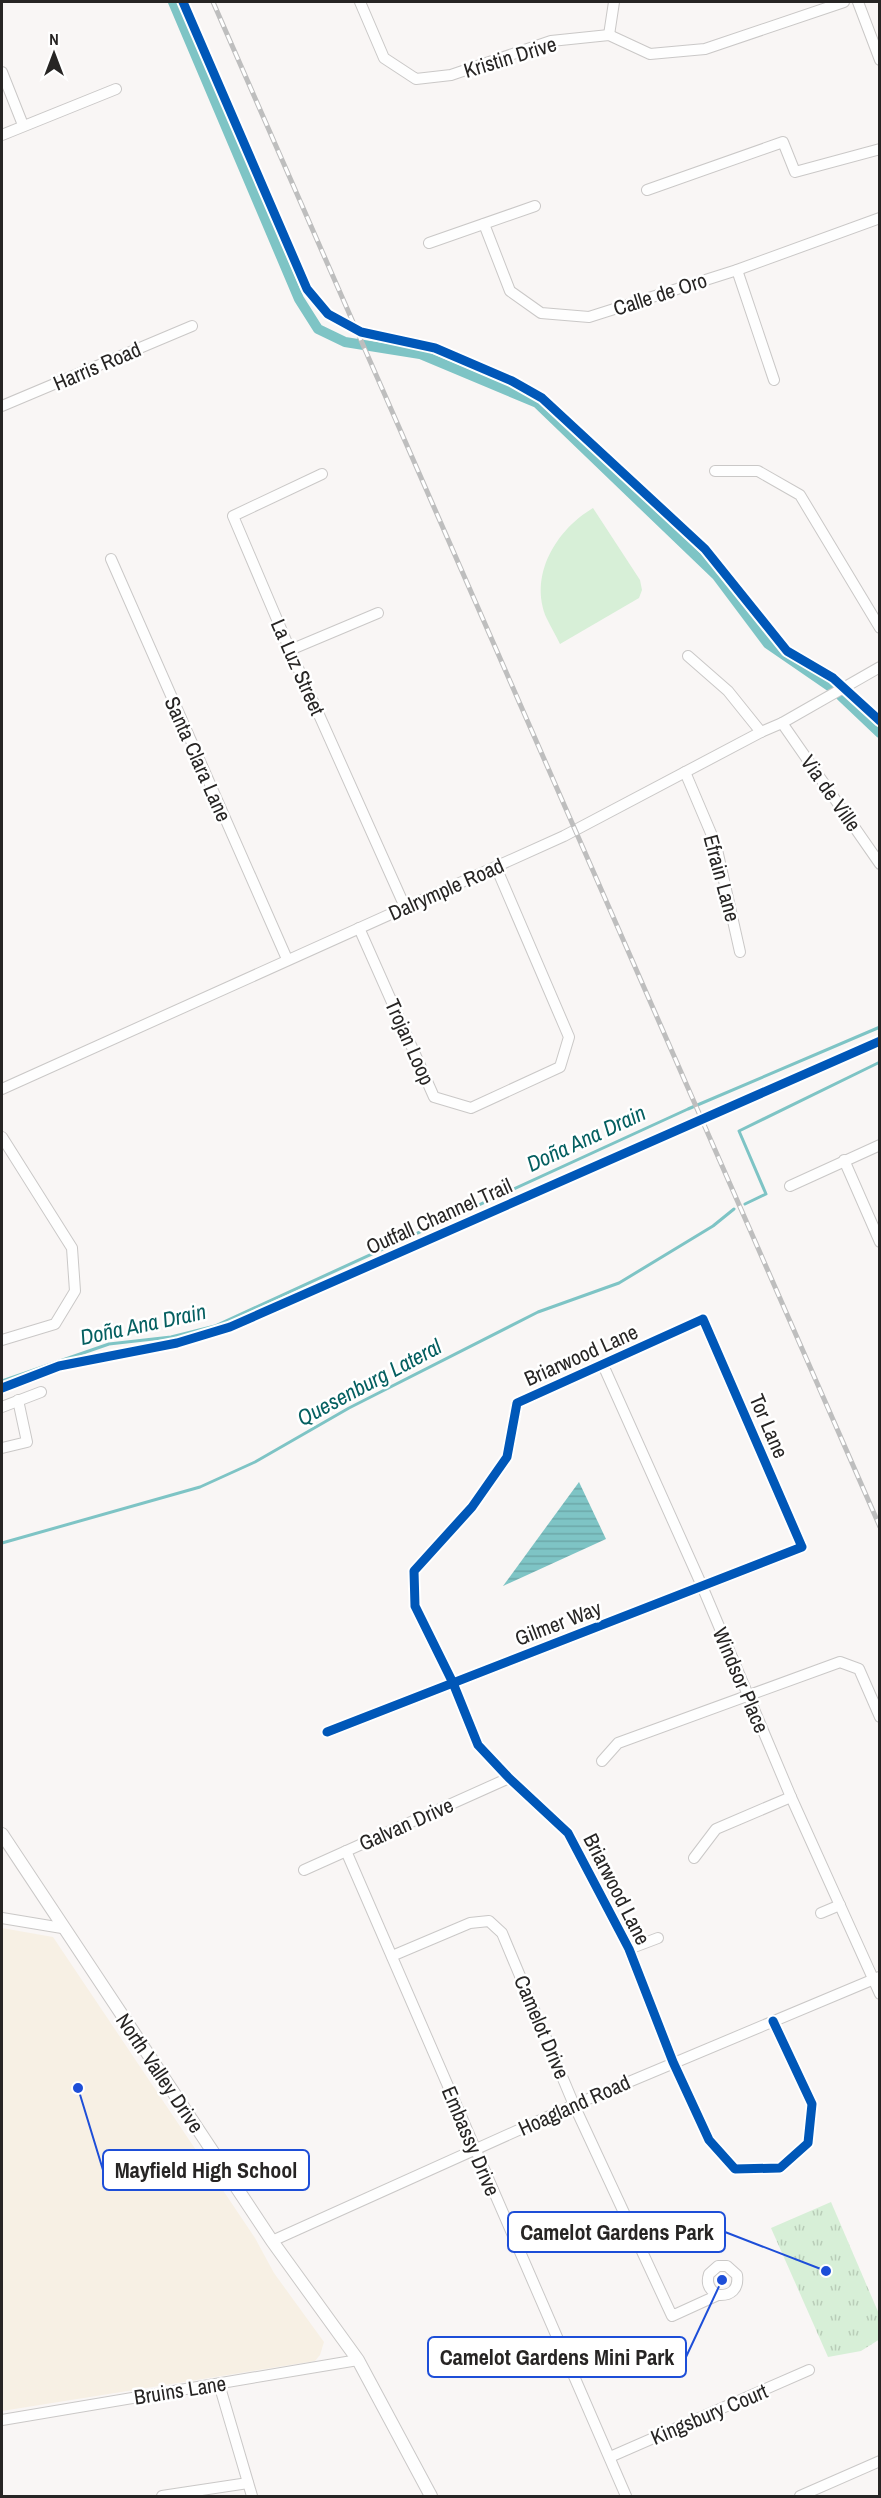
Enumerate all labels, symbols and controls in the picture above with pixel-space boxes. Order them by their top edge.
north arrow [24,24,84,84]
text: N [49,28,59,50]
street label: Kristin Drive [460,29,560,85]
street label: Calle de Oro [610,265,710,323]
street label: Harris Road [49,335,145,397]
street label: La Luz Street [264,614,332,720]
street label: Santa Clara Lane [157,692,239,826]
street label: Via de Ville [794,749,868,837]
street label: Efrain Lane [696,831,748,925]
street label: Dalrymple Road [384,851,508,927]
street label: Trojan Loop [378,994,442,1090]
water label: Doña Ana Drain [522,1097,650,1179]
street label: Outfall Channel Trail [361,1171,517,1261]
water label: Doña Ana Drain [77,1296,209,1352]
street label: Briarwood Lane [520,1317,642,1393]
water label: Quesenburg Lateral [292,1331,447,1433]
street label: Tor Lane [743,1389,795,1463]
street label: Gilmer Way [511,1593,606,1653]
street label: Windsor Place [706,1623,776,1737]
street label: Galvan Drive [354,1790,458,1858]
street label: Briarwood Lane [576,1828,658,1950]
street label: Camelot Drive [507,1971,577,2083]
street label: North Valley Drive [109,2008,211,2138]
street label: Hoagland Road [513,2067,635,2143]
street label: Embassy Drive [435,2082,507,2200]
callout: Mayfield High School [103,2150,309,2190]
text: Mayfield High School [115,2155,297,2185]
callout: Camelot Gardens Park [508,2212,725,2252]
text: Camelot Gardens Park [520,2217,715,2247]
callout: Camelot Gardens Mini Park [428,2337,686,2377]
text: Camelot Gardens Mini Park [440,2342,675,2372]
street label: Bruins Lane [132,2368,228,2412]
street label: Kingsbury Court [646,2376,772,2452]

